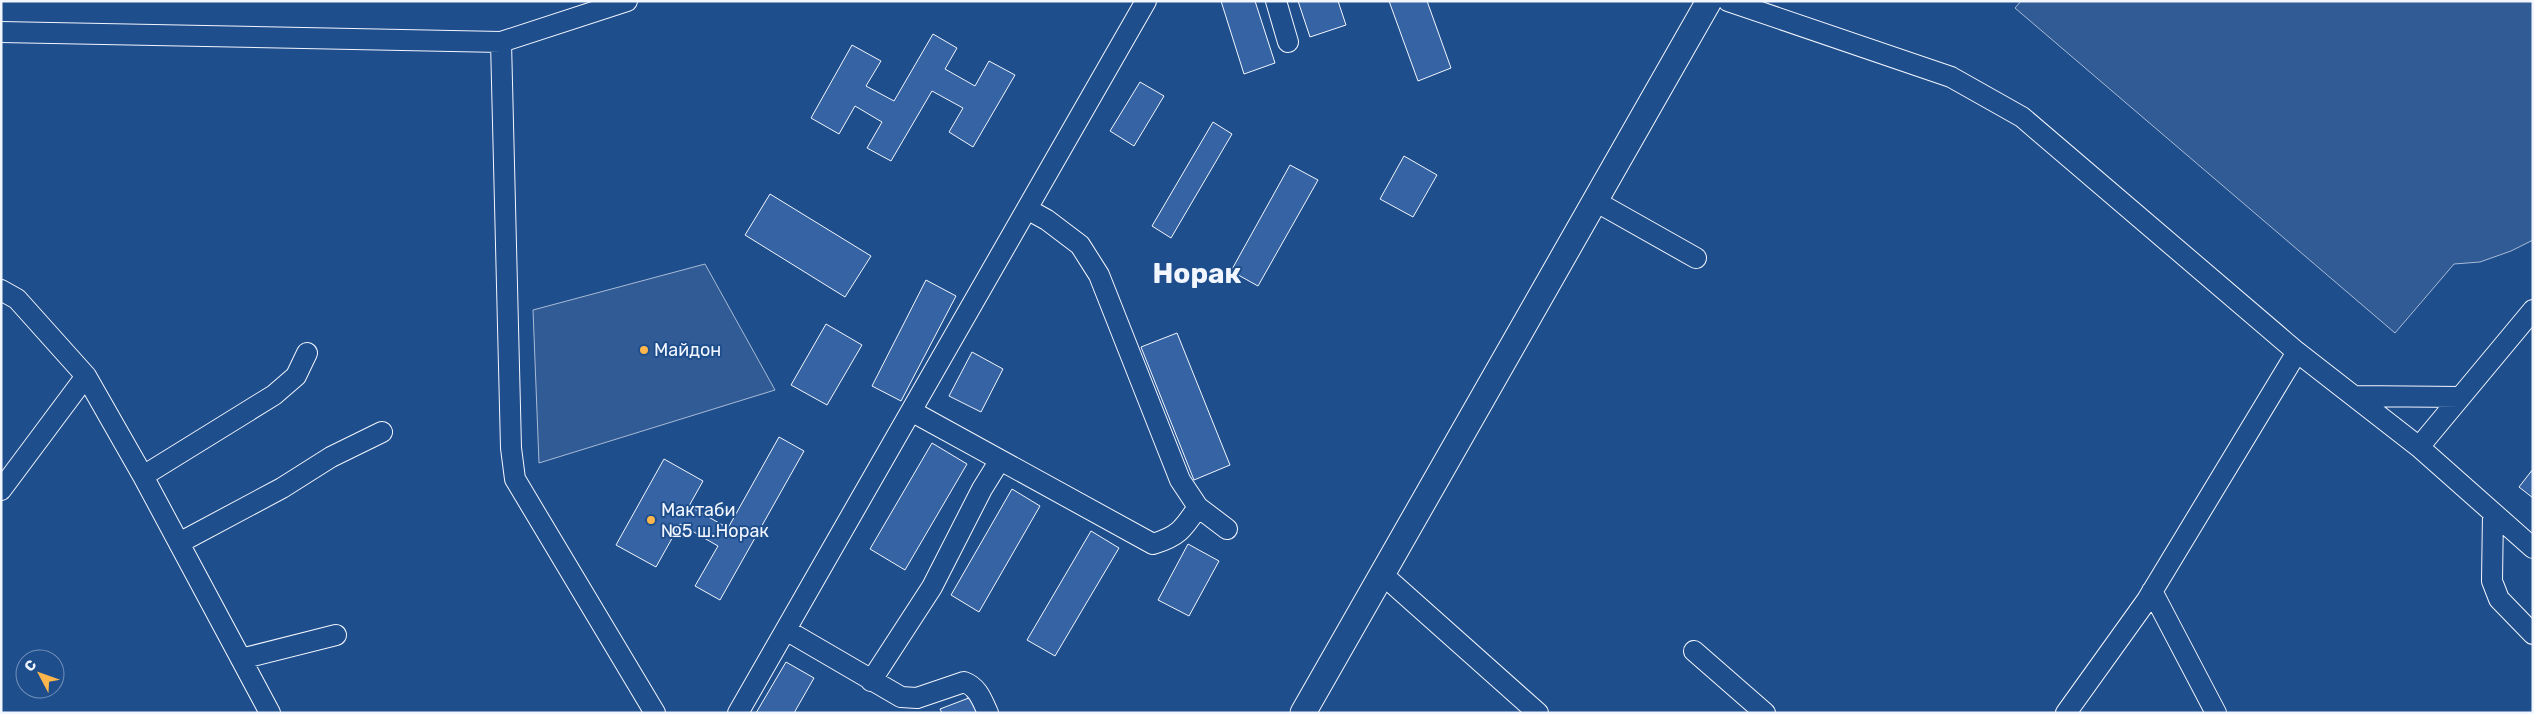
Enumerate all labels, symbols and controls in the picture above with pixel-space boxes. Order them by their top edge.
district label: Норак [1152,257,1242,290]
place label: Майдон [654,339,721,361]
marker: Майдон [638,344,650,356]
place label: Мактаби №5 ш.Норак [661,499,769,542]
marker: Мактаби №5 ш.Норак [645,514,657,526]
north arrow [15,649,65,699]
text: С [21,656,40,675]

